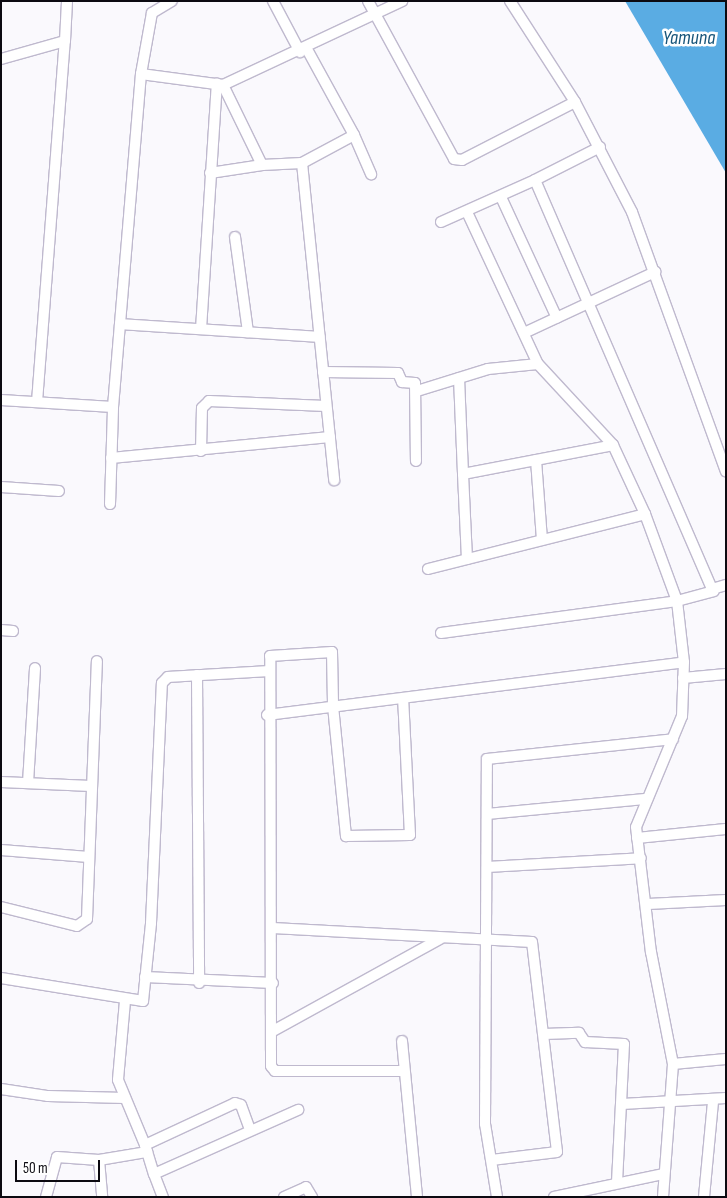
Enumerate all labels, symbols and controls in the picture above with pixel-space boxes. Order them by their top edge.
water label: Yamuna [663,26,715,50]
scale bar [18,1150,102,1182]
text: 50 m [23,1159,48,1178]

